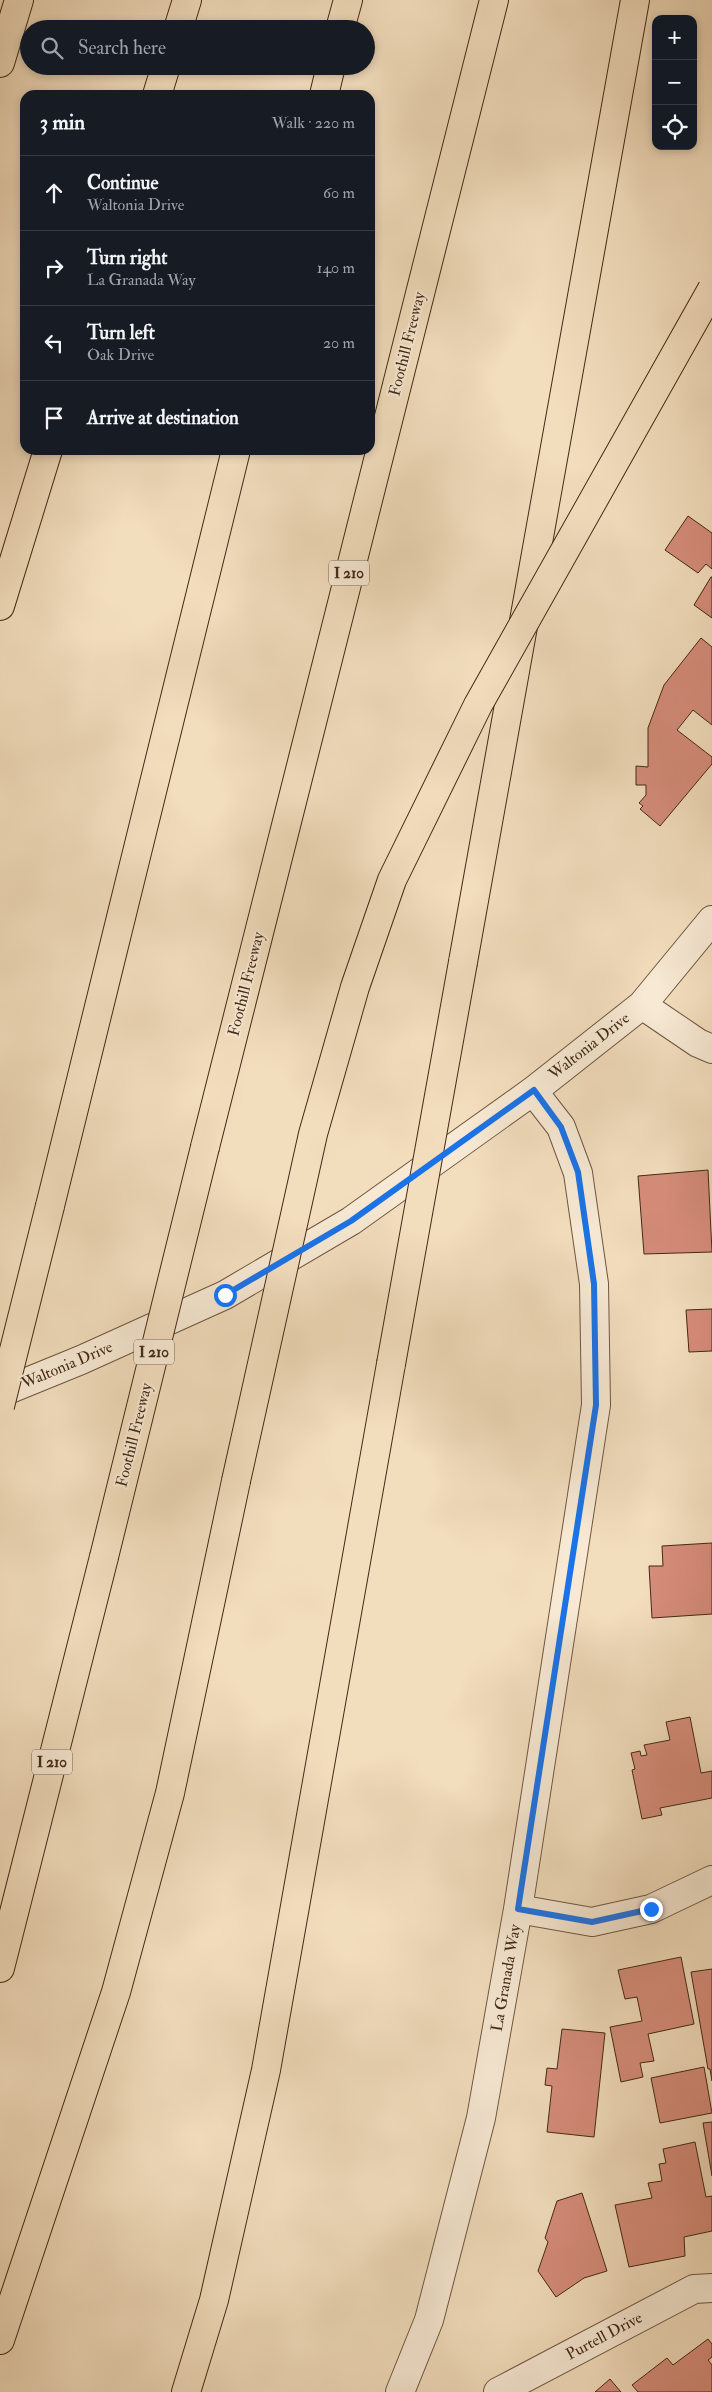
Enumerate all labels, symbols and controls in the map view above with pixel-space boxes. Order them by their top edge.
map controls [652,15,697,150]
button: + [652,15,697,60]
search box [20,20,375,75]
icon: search [38,34,66,62]
text: Search here [78,36,166,60]
button: − [652,60,697,105]
button: locate [652,105,697,150]
text: 3 min [40,109,85,136]
text: Walk · 220 m [272,113,355,133]
text: Continue [87,171,158,195]
icon: ahead [40,179,68,207]
text: 60 m [323,183,355,203]
text: Waltonia Drive [87,195,184,215]
text: Turn right [87,246,167,270]
icon: right [40,254,68,282]
text: 140 m [317,258,355,278]
text: La Granada Way [87,270,196,290]
street label: Foothill Freeway [384,289,430,398]
text: Turn left [87,321,155,345]
icon: left [40,329,68,357]
text: 20 m [323,333,355,353]
text: Oak Drive [87,345,154,365]
icon: arrive [40,404,68,432]
text: Arrive at destination [87,406,239,430]
road number: I 210 [329,560,369,586]
street label: Foothill Freeway [223,929,269,1038]
street label: Waltonia Drive [544,1008,634,1084]
route start [214,1284,237,1307]
street label: Waltonia Drive [17,1337,116,1394]
road number: I 210 [134,1340,174,1364]
street label: Foothill Freeway [111,1380,157,1489]
road number: I 210 [32,1750,72,1774]
route end [640,1898,663,1921]
street label: La Granada Way [487,1922,525,2033]
street label: Purtell Drive [562,2307,646,2364]

